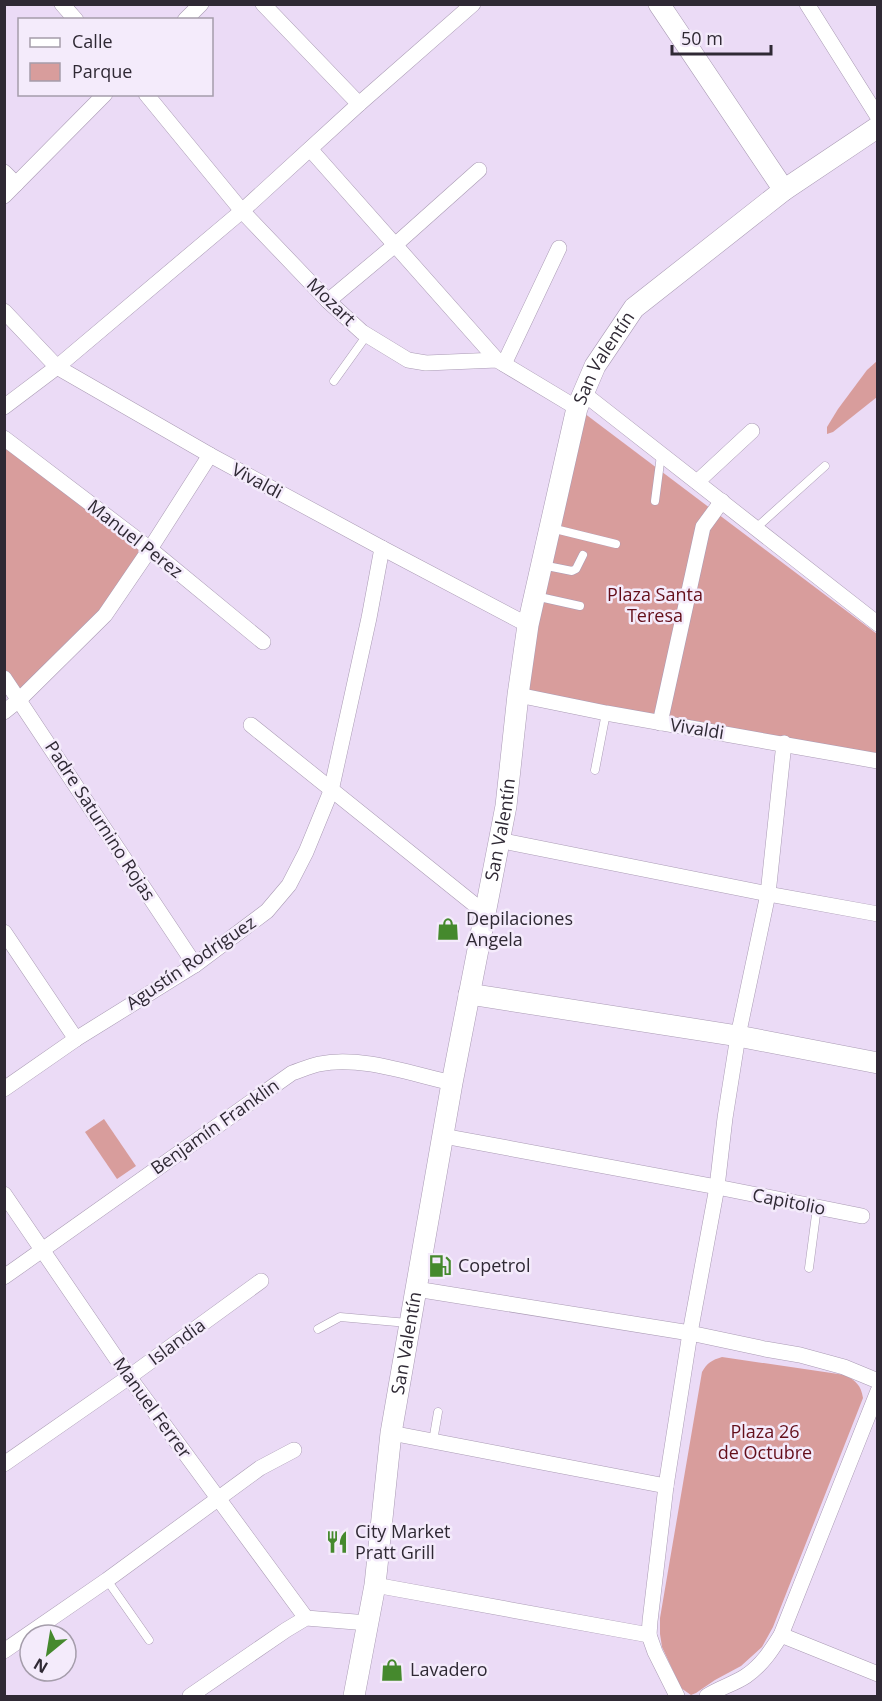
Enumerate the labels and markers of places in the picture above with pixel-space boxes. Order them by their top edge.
place label: Depilaciones Angela [466,906,573,951]
shop icon: Depilaciones Angela [435,916,461,942]
fuel station icon: Copetrol [427,1253,453,1279]
place label: Copetrol [458,1253,530,1277]
place label: City Market Pratt Grill [355,1519,451,1564]
restaurant icon: City Market Pratt Grill [324,1529,350,1555]
shop icon: Lavadero [379,1657,405,1683]
place label: Lavadero [410,1657,488,1681]

